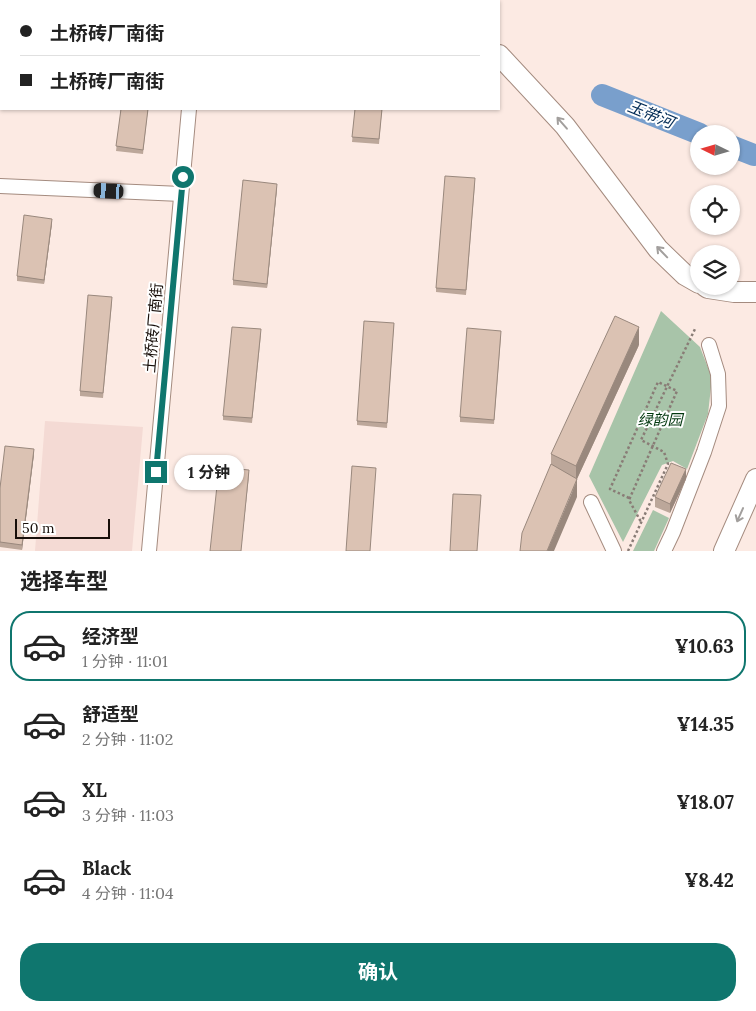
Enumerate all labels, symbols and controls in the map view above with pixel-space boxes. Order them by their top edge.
text: 土桥砖厂南街 [50,21,164,45]
text: 土桥砖厂南街 [50,69,164,93]
water label: 玉带河 [625,96,680,133]
one-way arrow [557,117,568,130]
north arrow [690,125,740,175]
map controls [690,125,740,295]
route start [172,166,194,188]
car [93,183,124,199]
button: locate [690,185,740,235]
button: layers [690,245,740,295]
one-way arrow [655,246,668,258]
street label: 土桥砖厂南街 [140,282,166,374]
park label: 绿韵园 [637,410,684,429]
callout: 1 分钟 [174,454,244,490]
route end [145,461,167,483]
text: 1 分钟 [188,462,230,482]
one-way arrow [735,507,745,522]
scale bar [15,516,110,539]
text: 50 m [22,519,55,537]
text: 选择车型 [20,567,108,595]
icon: car [22,624,67,669]
text: 经济型 [82,624,139,648]
text: ¥10.63 [675,634,734,658]
text: 1 分钟 · 11:01 [82,651,168,671]
icon: car [22,702,67,747]
text: 舒适型 [82,702,139,726]
text: ¥14.35 [677,712,734,736]
text: 2 分钟 · 11:02 [82,729,173,749]
text: XL [82,778,107,802]
icon: car [22,780,67,825]
text: ¥18.07 [677,790,734,814]
text: 3 分钟 · 11:03 [82,805,174,825]
text: Black [82,856,131,880]
icon: car [22,858,67,903]
text: ¥8.42 [684,868,734,892]
text: 4 分钟 · 11:04 [82,883,174,903]
button: 确认 [20,943,736,1001]

